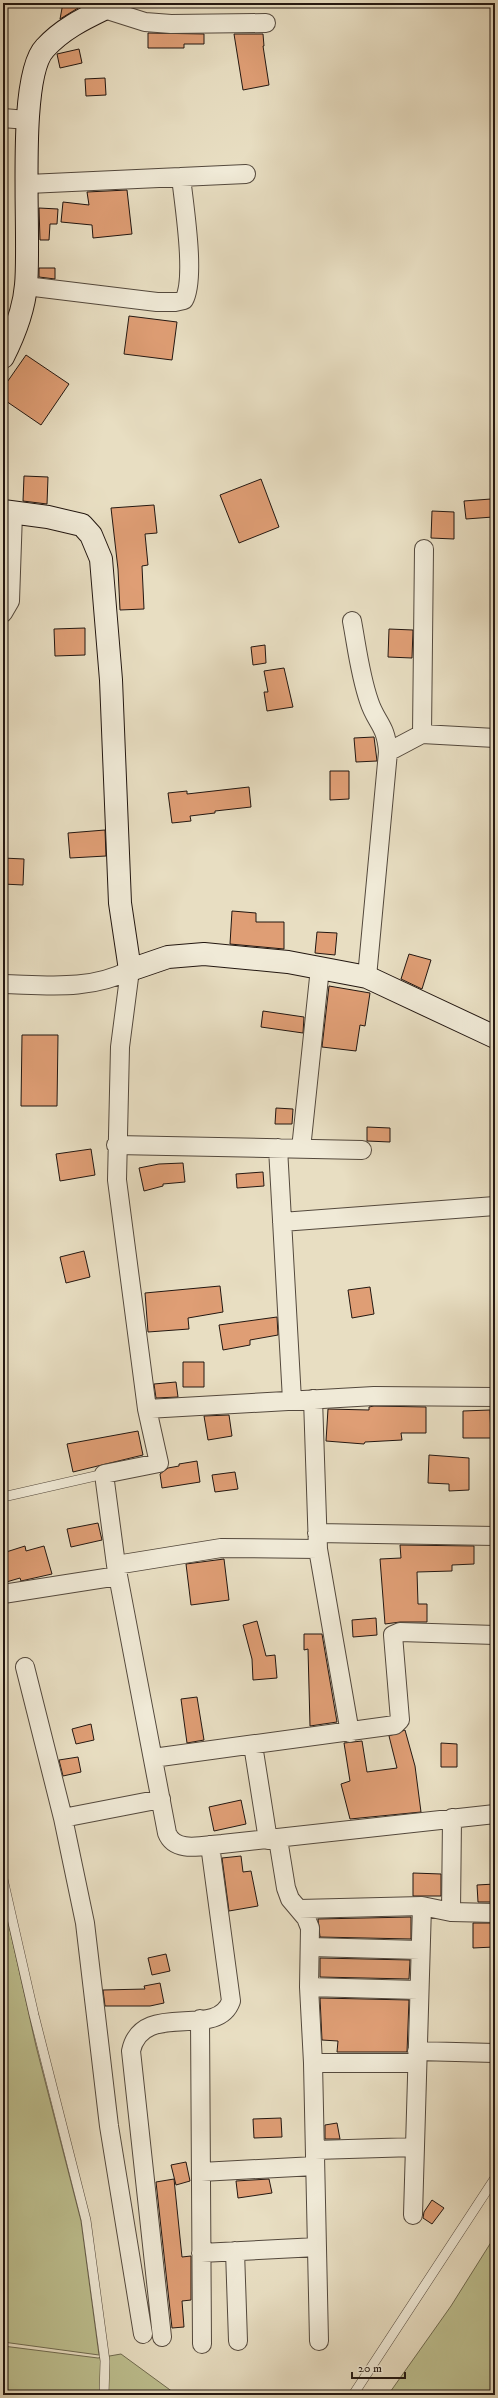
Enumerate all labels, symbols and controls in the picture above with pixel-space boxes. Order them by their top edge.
scale bar [352,2354,405,2380]
text: 20 m [358,2361,382,2376]

